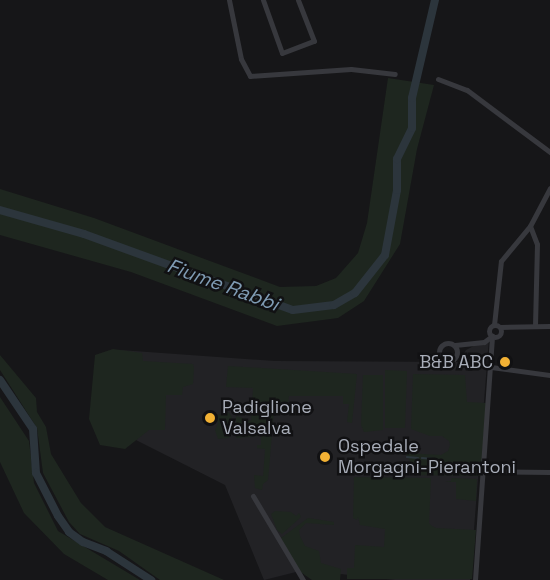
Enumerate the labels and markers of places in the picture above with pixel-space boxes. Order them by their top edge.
place label: B&B ABC [419,351,493,373]
marker: B&B ABC [498,355,512,369]
place label: Padiglione Valsalva [222,397,312,440]
marker: Padiglione Valsalva [203,411,217,425]
place label: Ospedale Morgagni-Pierantoni [338,436,516,478]
marker: Ospedale Morgagni-Pierantoni [316,448,334,466]

